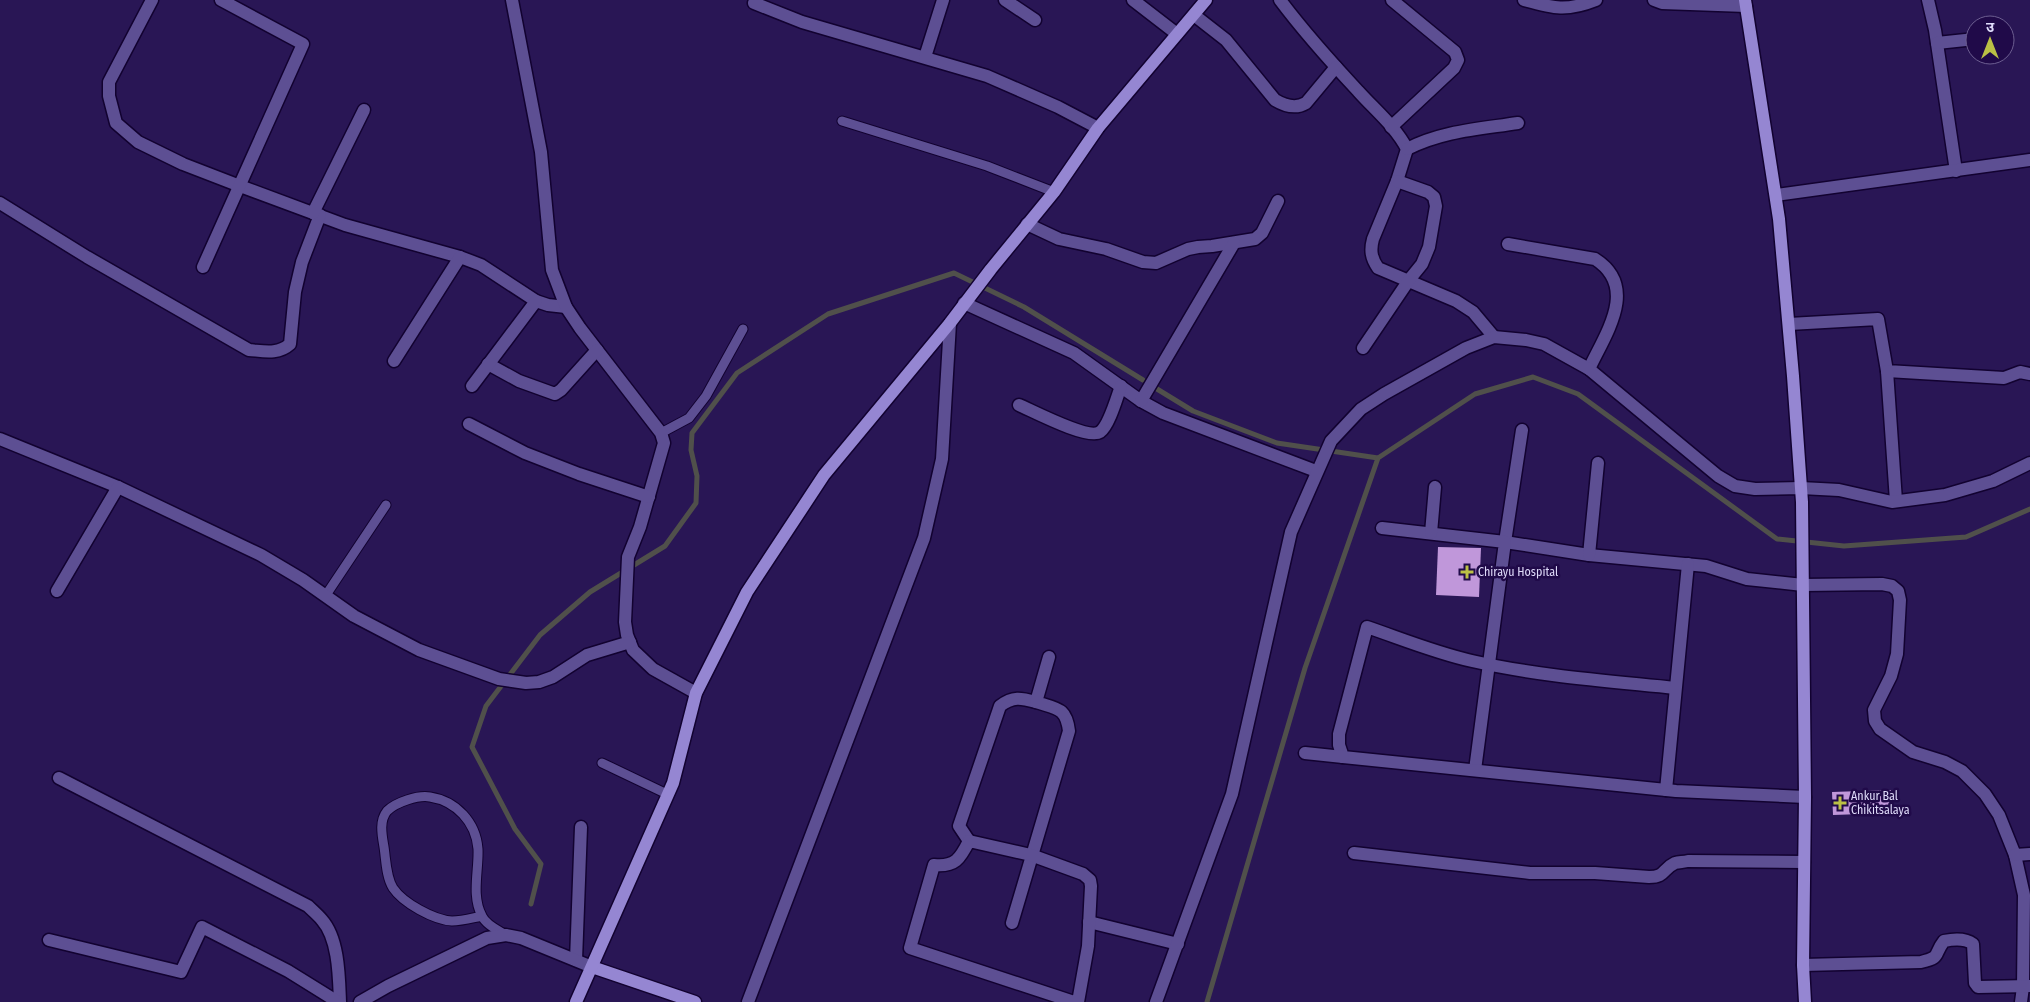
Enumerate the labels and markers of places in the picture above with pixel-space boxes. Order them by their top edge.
marker: Chirayu Hospital [1460,565,1474,579]
place label: Chirayu Hospital [1478,565,1558,579]
place label: Ankur Bal Chikitsalaya [1851,789,1910,817]
marker: Ankur Bal Chikitsalaya [1833,796,1847,810]

